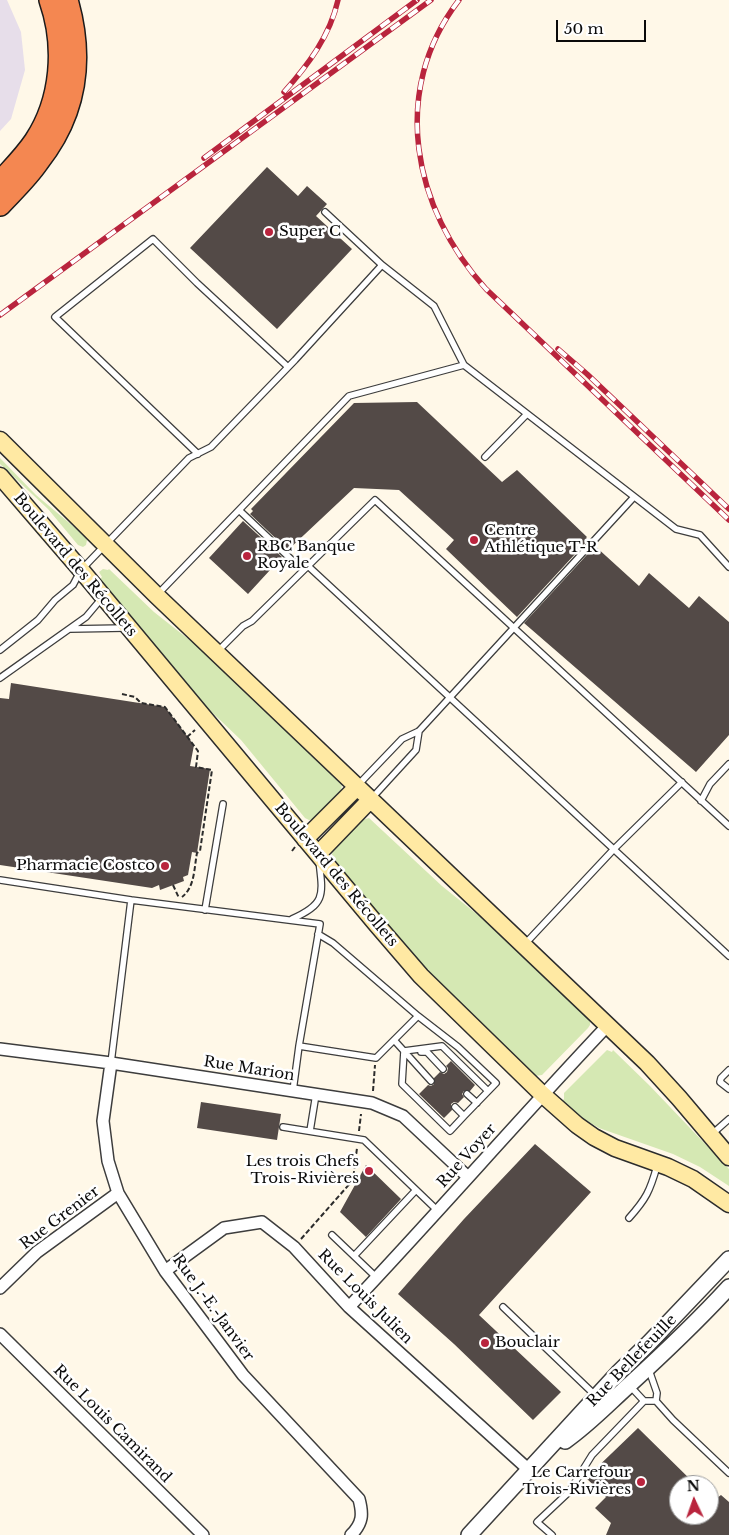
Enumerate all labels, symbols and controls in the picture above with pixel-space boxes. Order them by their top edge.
scale bar [559,10,649,42]
text: 50 m [564,19,604,38]
place label: Super C [279,223,341,241]
marker: Super C [263,226,275,238]
street label: Boulevard des Récollets [10,489,140,641]
place label: Centre Athlétique T-R [484,522,598,557]
marker: Centre Athlétique T-R [468,534,480,546]
place label: RBC Banque Royale [257,538,355,573]
marker: RBC Banque Royale [241,550,253,562]
street label: Boulevard des Récollets [271,799,401,951]
place label: Pharmacie Costco [16,857,155,875]
marker: Pharmacie Costco [159,860,171,872]
street label: Rue Marion [202,1053,296,1085]
street label: Rue Voyer [434,1120,500,1192]
place label: Les trois Chefs Trois-Rivières [246,1153,359,1188]
marker: Les trois Chefs Trois-Rivières [363,1165,375,1177]
street label: Rue Grenier [17,1182,103,1254]
street label: Rue Louis Julien [314,1246,416,1348]
street label: Rue J.-E.-Janvier [168,1251,258,1365]
street label: Rue Bellefeuille [583,1311,681,1411]
place label: Bouclair [495,1334,560,1352]
marker: Bouclair [479,1337,491,1349]
street label: Rue Louis Camirand [49,1361,175,1487]
place label: Le Carrefour Trois-Rivières [522,1464,631,1499]
north arrow [669,1475,719,1525]
marker: Le Carrefour Trois-Rivières [635,1476,647,1488]
text: N [686,1477,700,1495]

